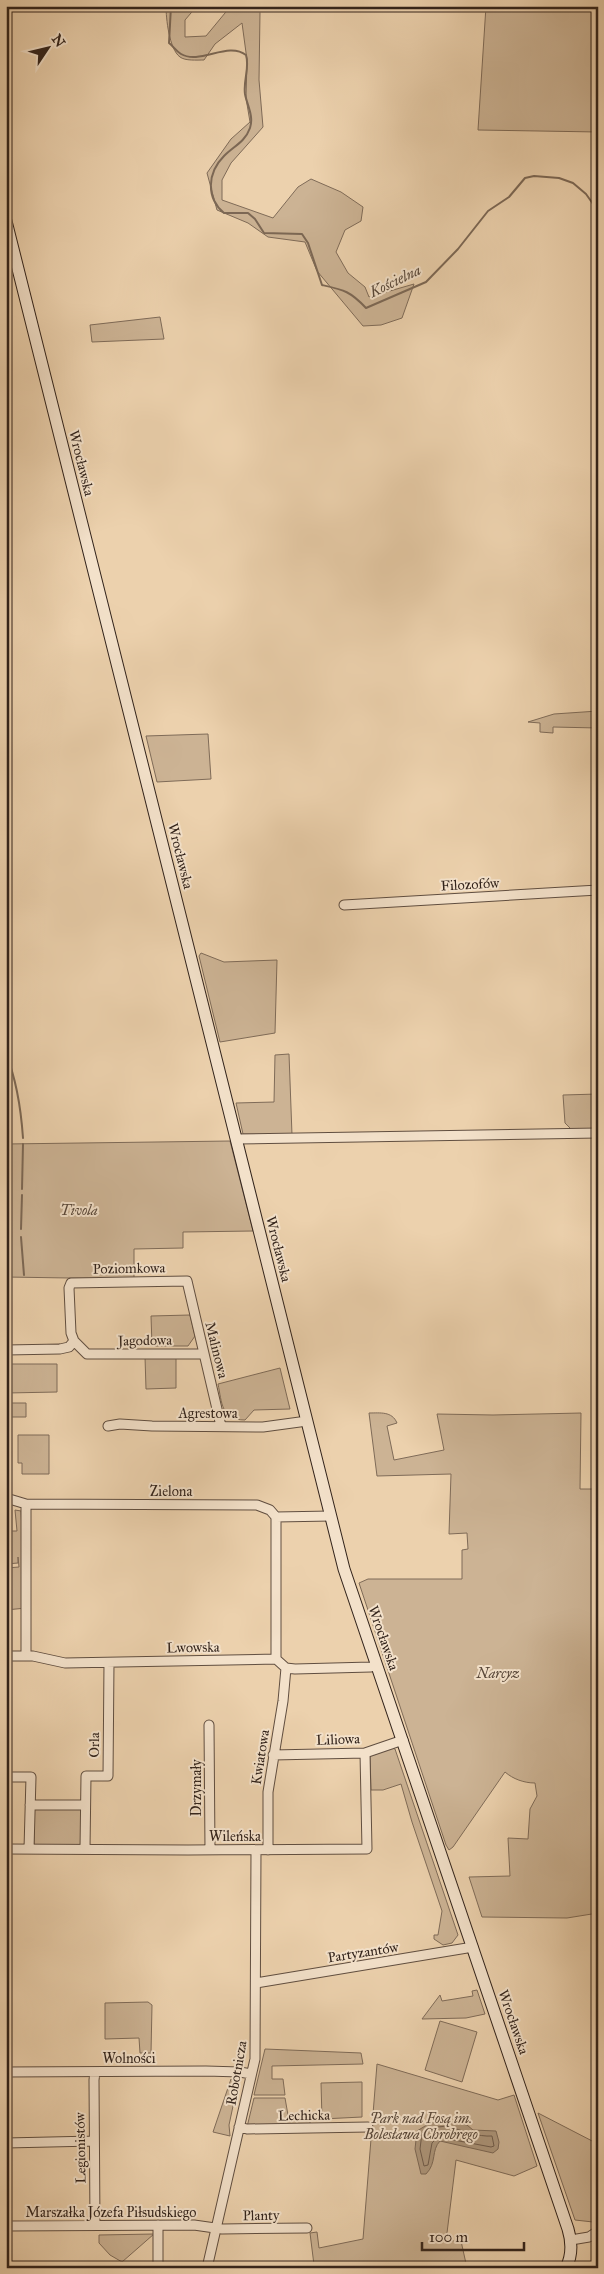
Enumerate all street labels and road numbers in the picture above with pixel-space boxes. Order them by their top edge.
street label: Wrocławska [65,428,98,498]
street label: Wrocławska [164,821,197,891]
street label: Filozofów [440,874,500,895]
street label: Wrocławska [262,1214,295,1284]
street label: Poziomkowa [93,1259,165,1278]
street label: Malinowa [201,1320,232,1380]
street label: Jagodowa [116,1332,172,1351]
street label: Agrestowa [177,1405,238,1422]
street label: Zielona [150,1483,192,1500]
street label: Wrocławska [365,1604,403,1673]
street label: Lwowska [166,1639,220,1656]
street label: Kwiatowa [248,1728,273,1786]
street label: Liliowa [316,1730,360,1749]
street label: Orla [86,1732,103,1758]
street label: Drzymały [188,1759,205,1817]
street label: Wileńska [209,1828,261,1845]
street label: Partyzantów [326,1938,401,1966]
street label: Wrocławska [495,1988,533,2057]
street label: Robotnicza [222,2039,251,2107]
street label: Wolności [102,2050,156,2067]
street label: Lechicka [278,2107,330,2124]
street label: Legionistów [71,2111,90,2184]
street label: Marszałka Józefa Piłsudskiego [26,2204,196,2222]
street label: Planty [242,2207,280,2224]

